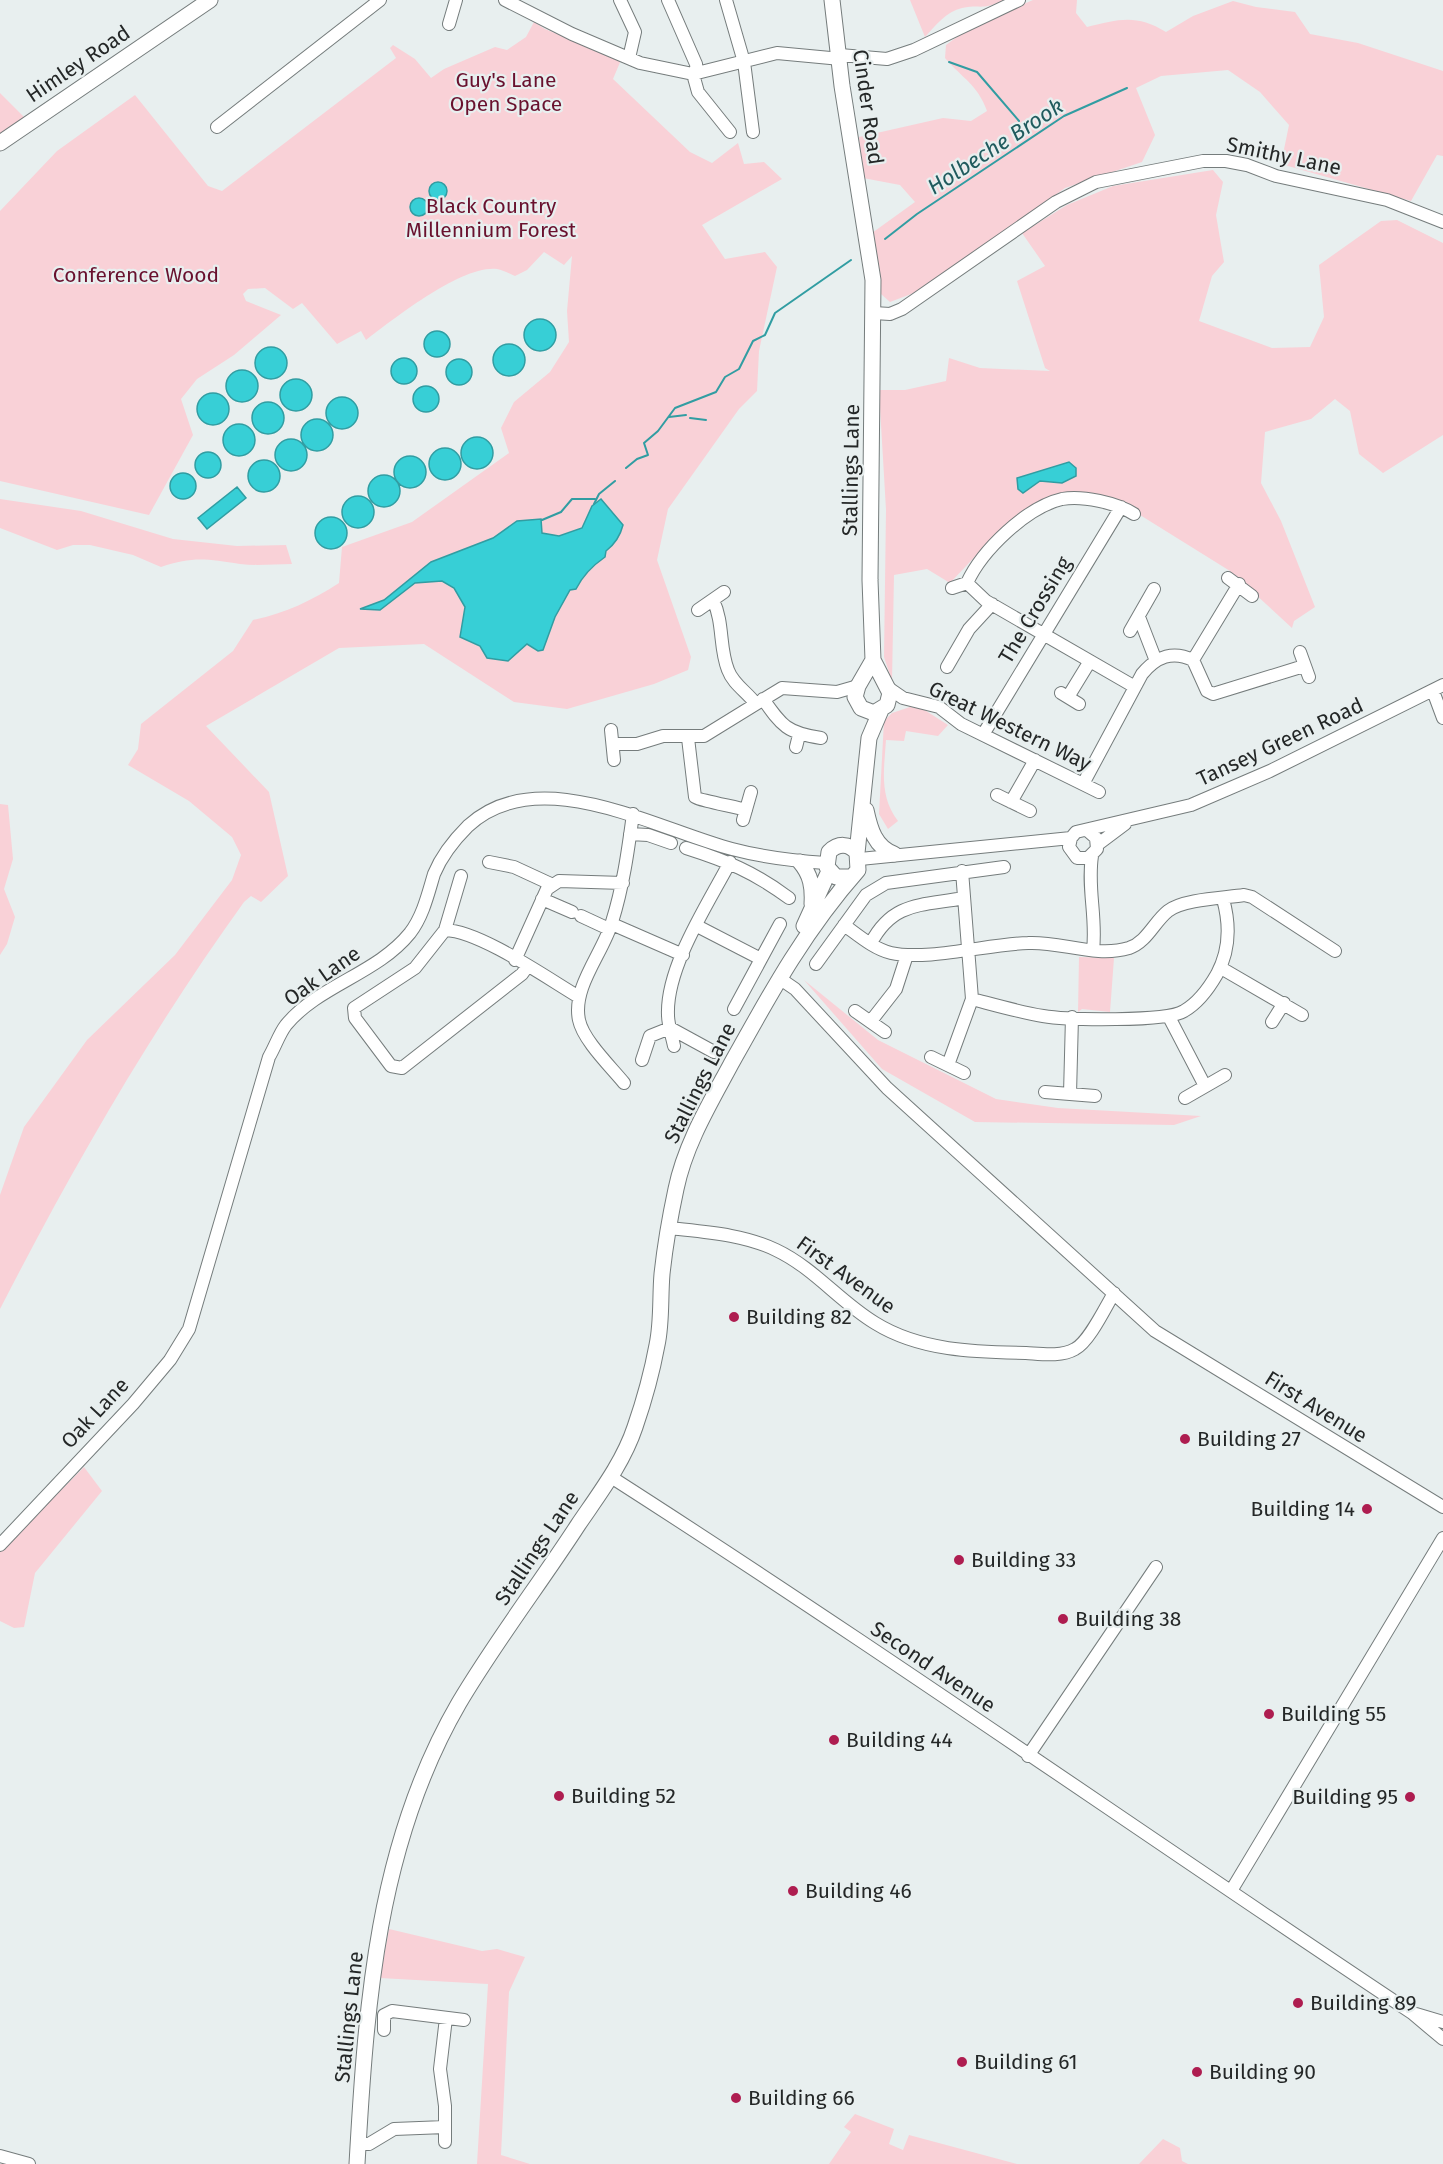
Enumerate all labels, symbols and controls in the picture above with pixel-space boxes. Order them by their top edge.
street label: Himley Road [21,20,135,108]
street label: Cinder Road [847,48,889,166]
park label: Guy's Lane Open Space [450,67,562,117]
water label: Holbeche Brook [922,92,1068,200]
street label: Smithy Lane [1224,131,1344,181]
park label: Black Country Millennium Forest [406,193,577,243]
park label: Conference Wood [53,262,219,288]
street label: Stallings Lane [837,404,865,536]
street label: The Crossing [993,552,1077,668]
street label: Great Western Way [924,675,1096,777]
street label: Tansey Green Road [1193,692,1367,792]
street label: Oak Lane [279,940,365,1012]
street label: Stallings Lane [658,1018,742,1148]
street label: First Avenue [791,1230,901,1320]
place label: Building 82 [746,1304,852,1330]
marker: Building 82 [727,1310,741,1324]
street label: First Avenue [1260,1365,1372,1449]
street label: Oak Lane [56,1372,134,1454]
place label: Building 27 [1197,1426,1301,1452]
marker: Building 27 [1178,1432,1192,1446]
street label: Stallings Lane [489,1486,585,1610]
place label: Building 14 [1251,1496,1355,1522]
marker: Building 14 [1360,1502,1374,1516]
place label: Building 33 [971,1547,1076,1573]
marker: Building 33 [952,1553,966,1567]
place label: Building 38 [1075,1606,1181,1632]
marker: Building 38 [1056,1612,1070,1626]
street label: Second Avenue [866,1616,1000,1718]
place label: Building 55 [1281,1701,1386,1727]
marker: Building 55 [1262,1707,1276,1721]
place label: Building 44 [846,1727,953,1753]
marker: Building 44 [827,1733,841,1747]
place label: Building 52 [571,1783,676,1809]
place label: Building 95 [1292,1784,1398,1810]
marker: Building 52 [552,1789,566,1803]
marker: Building 95 [1403,1790,1417,1804]
place label: Building 46 [805,1878,912,1904]
marker: Building 46 [786,1884,800,1898]
street label: Stallings Lane [329,1950,369,2084]
place label: Building 89 [1310,1990,1416,2016]
marker: Building 89 [1291,1996,1305,2010]
place label: Building 61 [974,2049,1078,2075]
marker: Building 61 [955,2055,969,2069]
place label: Building 90 [1209,2059,1316,2085]
marker: Building 90 [1190,2065,1204,2079]
place label: Building 66 [748,2085,855,2111]
marker: Building 66 [729,2091,743,2105]

